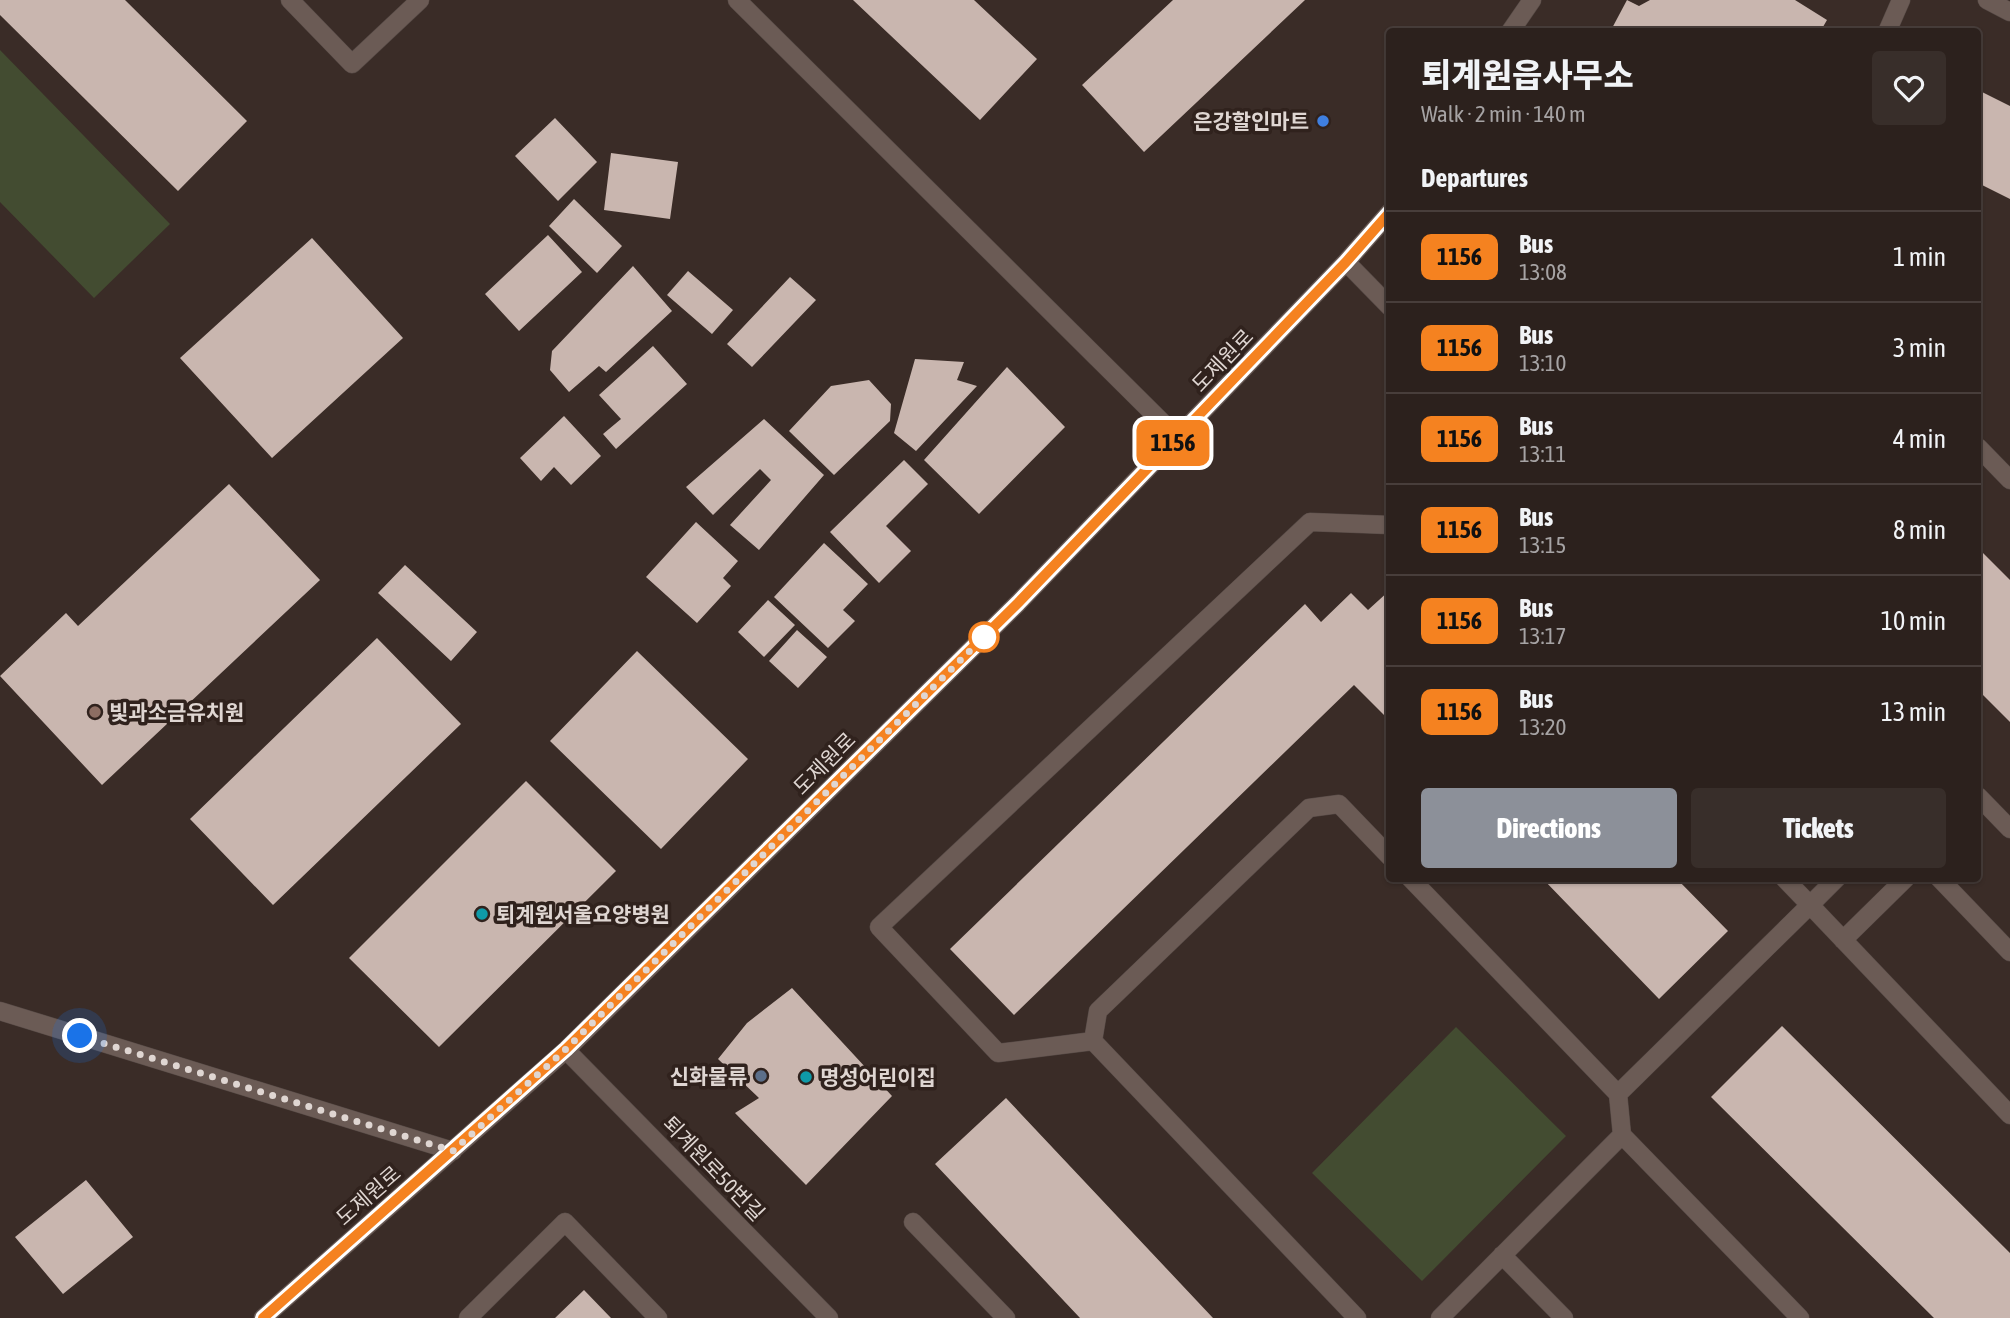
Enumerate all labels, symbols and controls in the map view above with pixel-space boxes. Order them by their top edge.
button: heart [1872,51,1946,125]
text: 퇴계원읍사무소 [1421,56,1634,94]
text: Walk · 2 min · 140 m [1421,101,1585,127]
place label: 은강할인마트 [1193,109,1309,133]
marker: 은강할인마트 [1315,113,1331,129]
text: Departures [1421,163,1528,193]
text: Bus [1519,229,1553,259]
text: 1 min [1893,242,1946,272]
text: 1156 [1437,243,1482,270]
text: 13:08 [1519,259,1567,285]
text: Bus [1519,320,1553,350]
street label: 도제원로 [1187,324,1257,396]
text: 3 min [1893,333,1946,363]
text: 1156 [1437,334,1482,361]
text: 13:10 [1519,350,1566,376]
text: Bus [1519,411,1553,441]
line badge: 1156 [1124,420,1222,466]
text: 4 min [1893,424,1946,454]
text: 1156 [1437,425,1482,452]
text: 1156 [1150,429,1196,456]
text: 13:11 [1519,441,1566,467]
text: Bus [1519,502,1553,532]
text: 8 min [1893,515,1946,545]
text: 1156 [1437,516,1482,543]
text: 13:15 [1519,532,1566,558]
text: Bus [1519,593,1553,623]
text: 10 min [1881,606,1946,636]
text: 1156 [1437,607,1482,634]
unlabelled marker [969,622,999,652]
text: 13:17 [1519,623,1566,649]
text: Bus [1519,684,1553,714]
text: 13 min [1881,697,1946,727]
text: 1156 [1437,698,1482,725]
place label: 빛과소금유치원 [109,700,244,724]
marker: 빛과소금유치원 [87,704,103,720]
text: 13:20 [1519,714,1566,740]
street label: 도제원로 [788,727,860,799]
button: Directions [1421,788,1677,868]
button: Tickets [1691,788,1946,868]
place label: 퇴계원서울요양병원 [496,902,670,926]
marker: 퇴계원서울요양병원 [474,906,490,922]
your location [62,1018,97,1053]
place label: 신화물류 [670,1064,747,1088]
place label: 명성어린이집 [820,1065,936,1089]
marker: 신화물류 [753,1068,769,1084]
marker: 명성어린이집 [798,1069,814,1085]
street label: 퇴계원로50번길 [658,1111,770,1225]
street label: 도제원로 [331,1161,405,1229]

